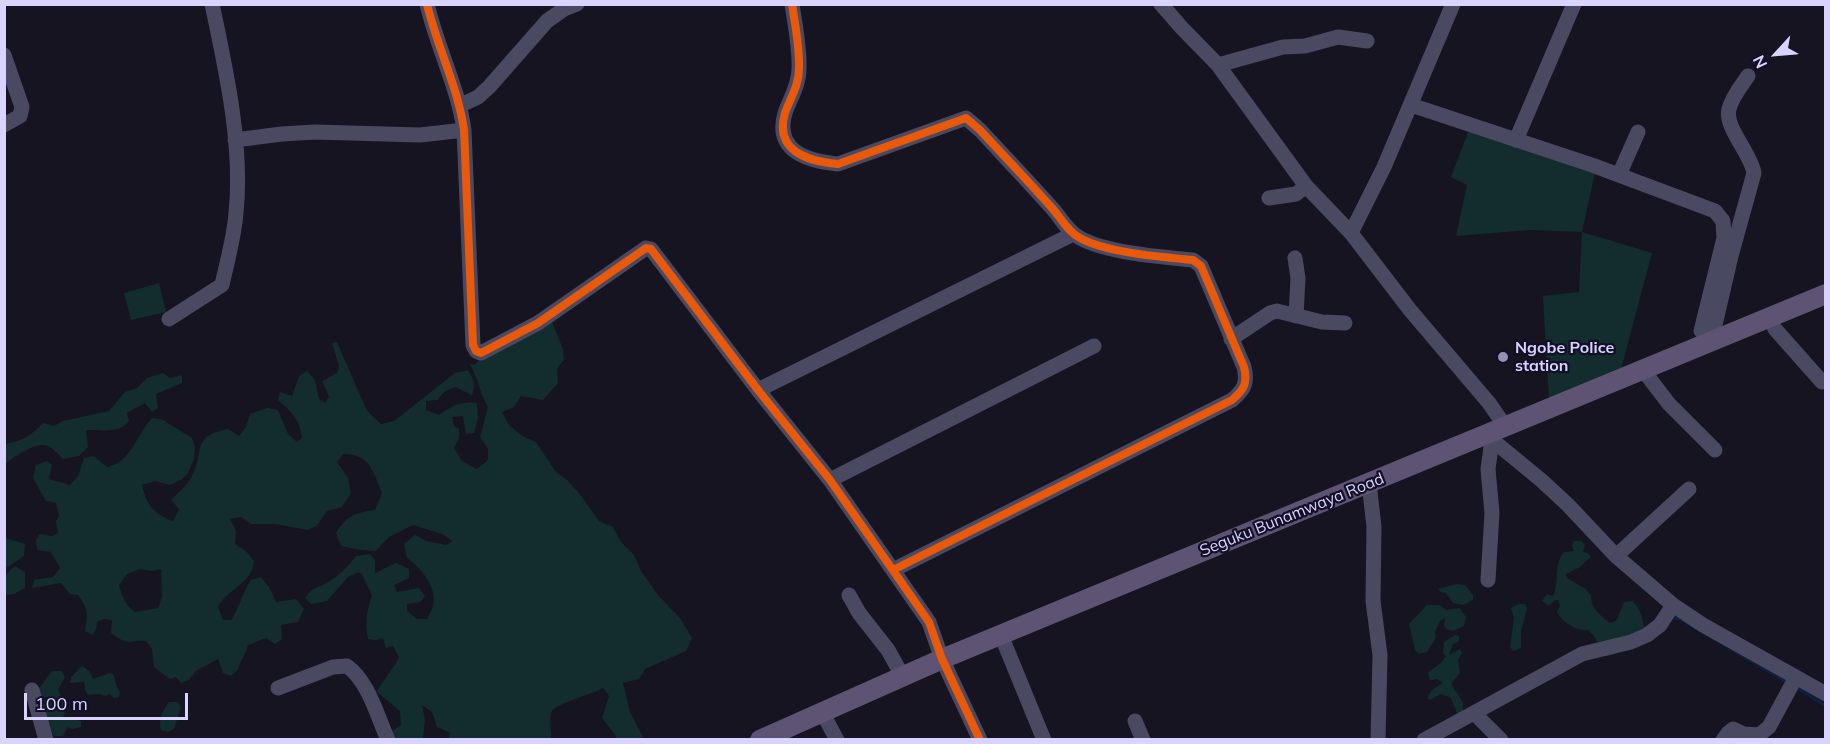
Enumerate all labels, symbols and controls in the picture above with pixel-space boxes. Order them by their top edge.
north arrow [1746,24,1806,84]
text: N [1748,52,1771,72]
place label: Ngobe Police station [1515,338,1614,376]
marker: Ngobe Police station [1496,350,1510,364]
street label: Seguku Bunamwaya Road [1197,469,1387,561]
scale bar [27,681,190,719]
text: 100 m [35,692,88,715]

